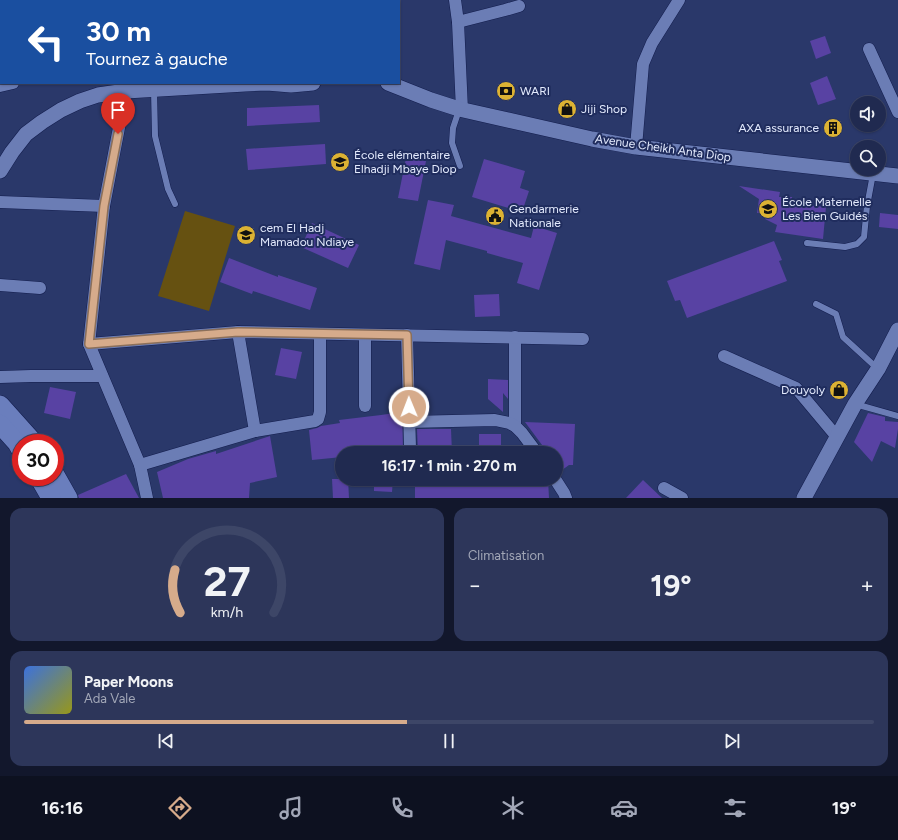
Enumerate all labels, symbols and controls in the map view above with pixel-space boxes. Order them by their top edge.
text: 30 m [86,14,151,48]
icon: left [20,16,72,68]
text: Tournez à gauche [86,48,228,70]
bank icon: WARI [495,80,517,102]
place label: WARI [520,84,550,98]
pin [101,93,135,134]
map controls [850,96,886,176]
button: sound [850,96,886,132]
shop icon: Jiji Shop [556,98,578,120]
icon: arrive [107,99,129,121]
place label: Jiji Shop [581,102,627,116]
building icon: AXA assurance [822,117,844,139]
place label: AXA assurance [739,121,819,135]
street label: Avenue Cheikh Anta Diop [594,132,732,164]
button: search [850,140,886,176]
place label: École elémentaire Elhadji Mbaye Diop [354,148,457,176]
school or university icon: École elémentaire Elhadji Mbaye Diop [329,151,351,173]
place label: École Maternelle Les Bien Guidés [782,195,872,223]
school or university icon: École Maternelle Les Bien Guidés [757,198,779,220]
place label: Gendarmerie Nationale [509,202,579,230]
public building icon: Gendarmerie Nationale [484,205,506,227]
place label: cem El Hadj Mamadou Ndiaye [260,221,355,249]
school or university icon: cem El Hadj Mamadou Ndiaye [235,224,257,246]
shop icon: Douyoly [828,379,850,401]
place label: Douyoly [781,383,826,397]
position arrow [388,386,430,428]
speed limit sign: 30 [12,434,64,486]
text: 16:17 · 1 min · 270 m [381,457,517,475]
text: Climatisation [468,548,544,563]
text: 27 [203,555,251,605]
text: 19° [650,567,692,604]
text: − [468,572,482,599]
text: + [860,572,874,599]
text: km/h [211,602,243,620]
text: Paper Moons [84,673,173,691]
text: Ada Vale [84,691,135,706]
icon: previous [155,730,177,752]
icon: pause [438,730,460,752]
icon: next [721,730,743,752]
icon: directions [166,794,194,822]
icon: music [277,794,305,822]
icon: phone [388,794,416,822]
icon: climate [499,794,527,822]
icon: car [610,794,638,822]
icon: filters [721,794,749,822]
text: 16:16 [41,797,83,819]
text: 19° [832,797,856,819]

